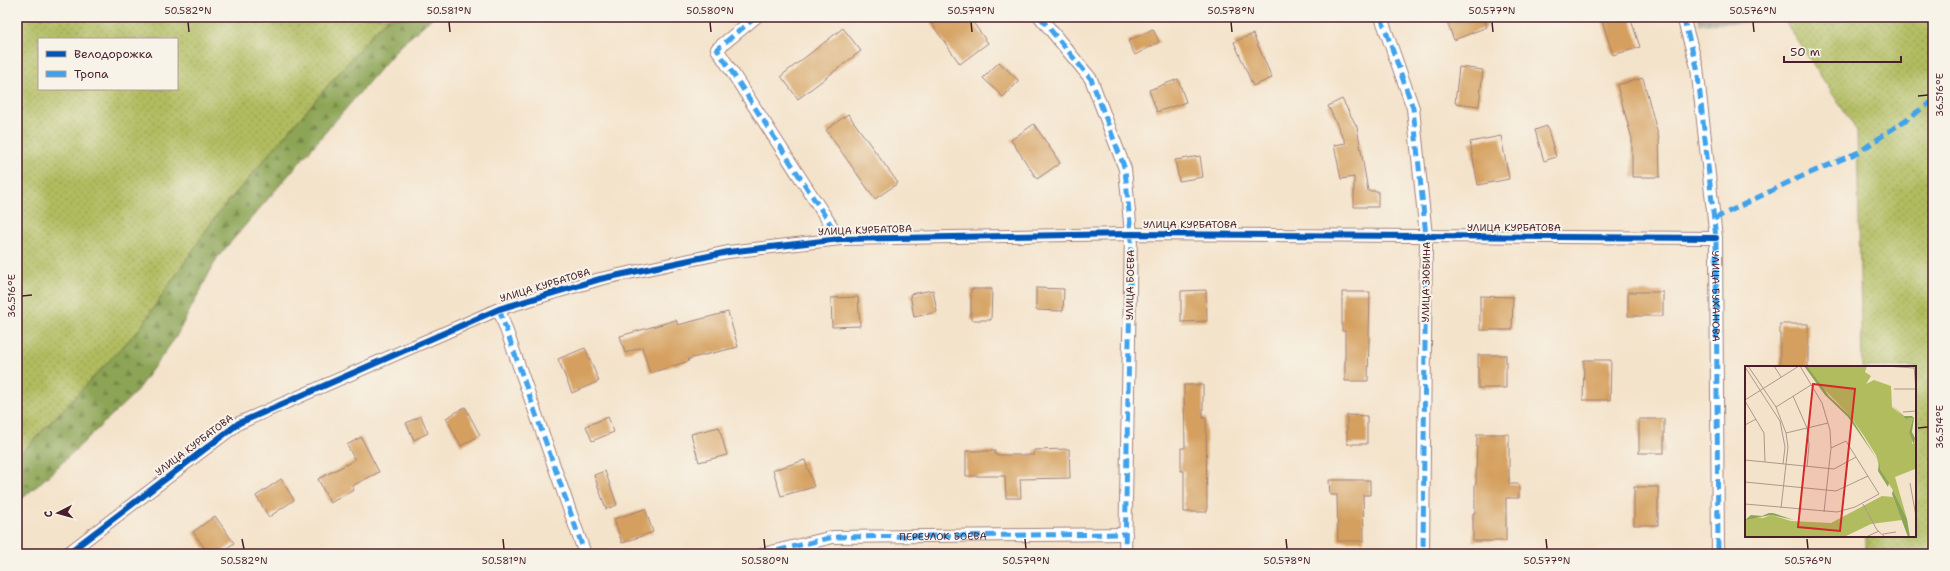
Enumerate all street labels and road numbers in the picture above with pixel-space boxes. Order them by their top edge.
street label: УЛИЦА КУРБАТОВА [1143,218,1237,231]
street label: УЛИЦА КУРБАТОВА [1467,221,1561,234]
street label: УЛИЦА КУРБАТОВА [818,222,912,238]
street label: УЛИЦА ЗЮБИНА [1419,242,1433,322]
street label: УЛИЦА БОЕВА [1123,250,1137,320]
street label: УЛИЦА БУХАНОВА [1710,250,1723,342]
street label: УЛИЦА КУРБАТОВА [498,265,592,305]
street label: УЛИЦА КУРБАТОВА [152,411,236,479]
street label: ПЕРЕУЛОК БОЕВА [899,529,987,543]

